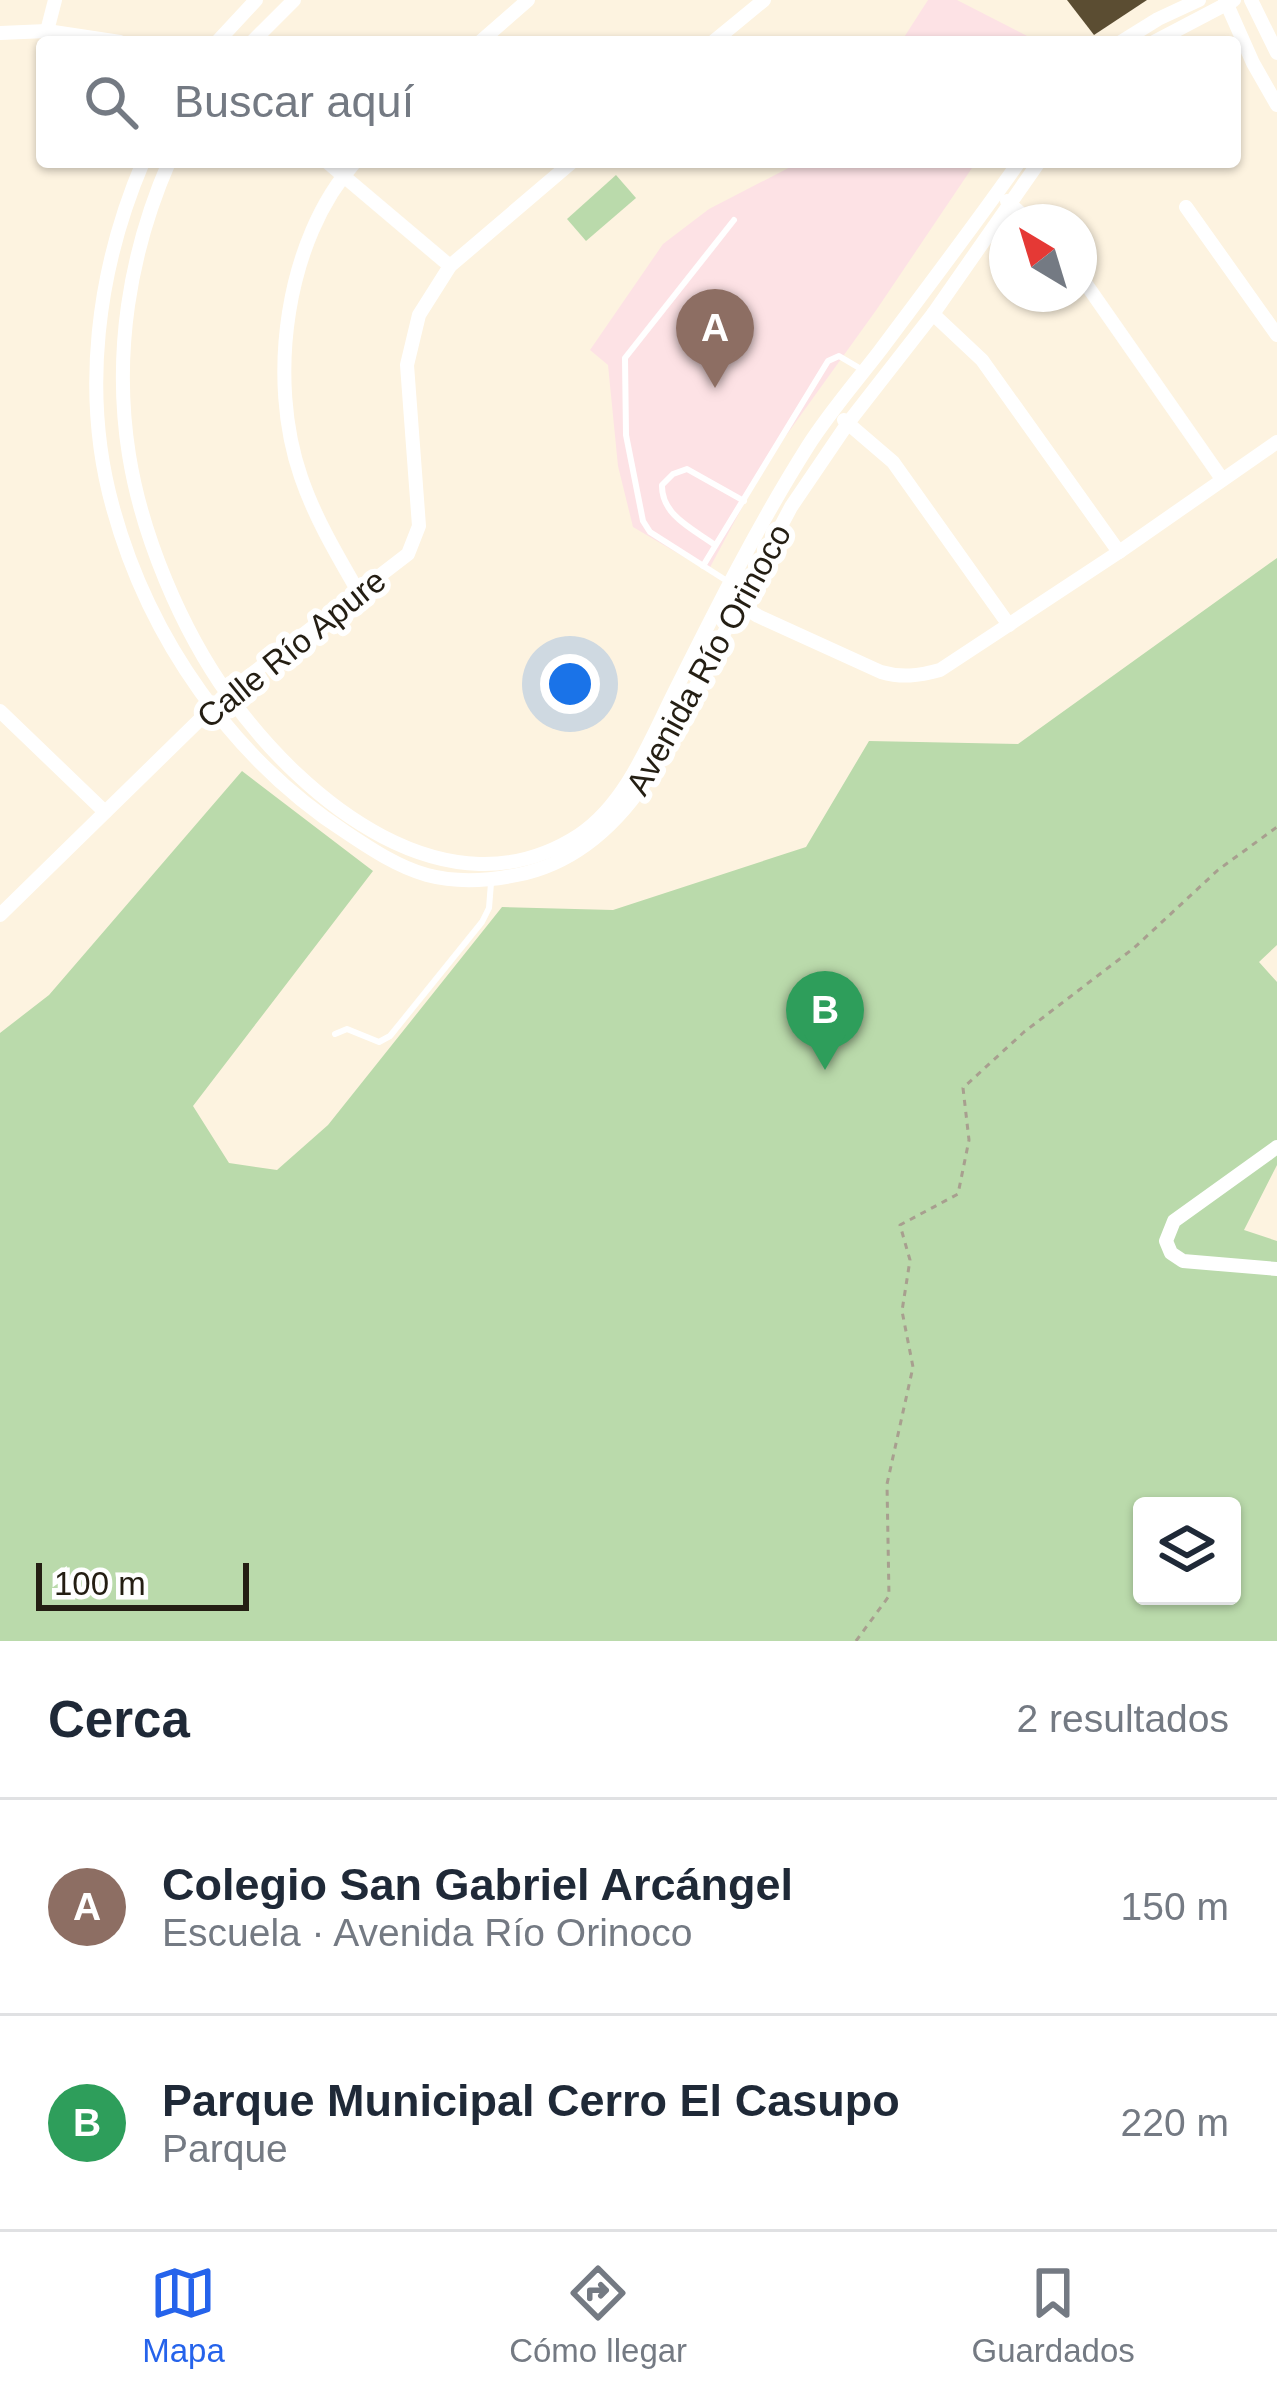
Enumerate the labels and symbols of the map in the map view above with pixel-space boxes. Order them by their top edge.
north arrow [989,204,1097,312]
pin: A [676,289,754,388]
street label: Avenida Río Orinoco [619,517,798,801]
street label: Calle Río Apure [190,561,393,735]
your location [540,654,600,714]
pin: B [786,971,864,1070]
scale bar [36,1557,249,1610]

